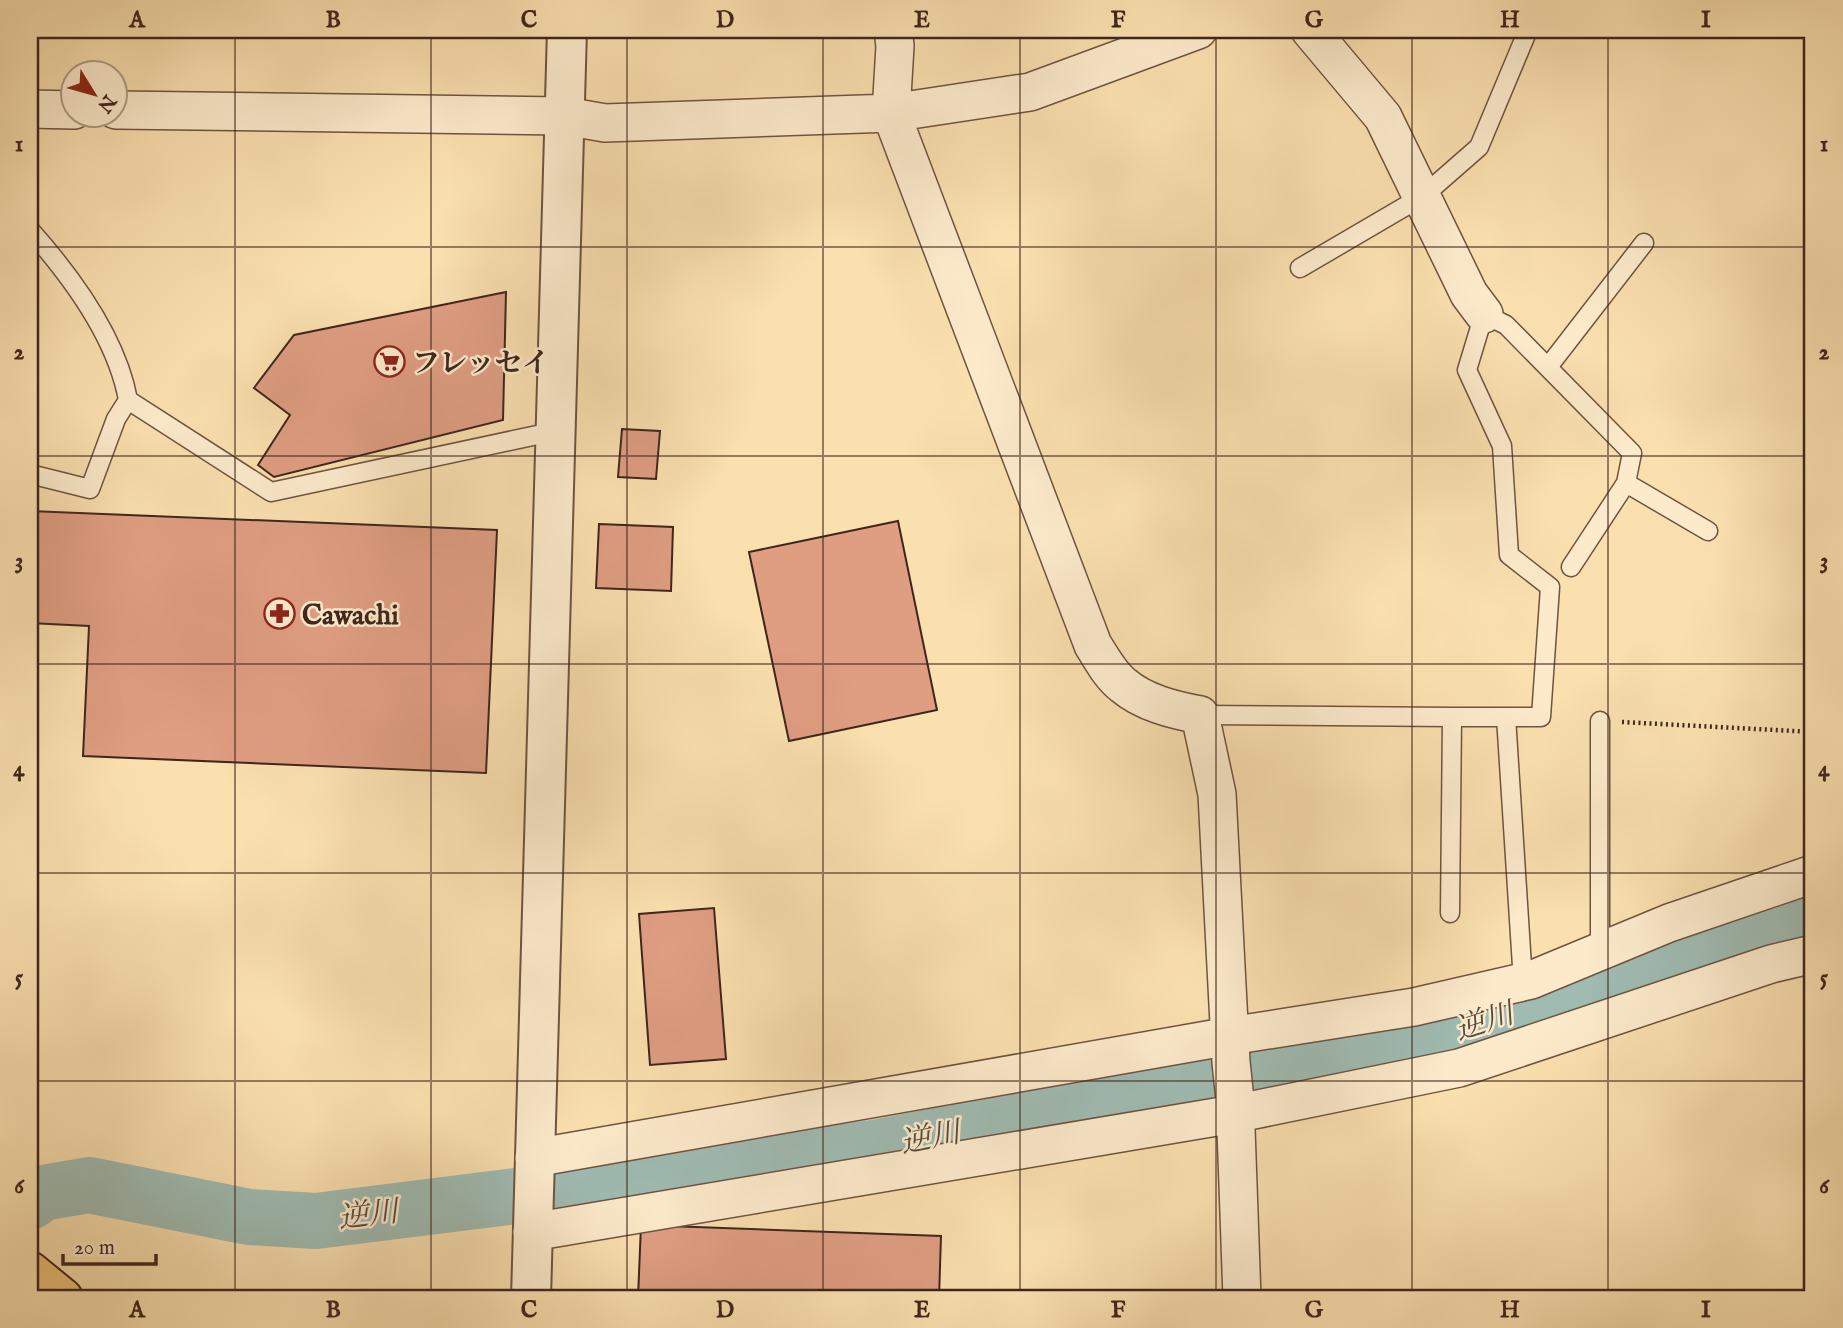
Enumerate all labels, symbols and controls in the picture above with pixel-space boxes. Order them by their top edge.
text: A [128,6,146,35]
text: B [325,6,341,35]
text: C [521,6,538,35]
text: D [716,6,734,35]
text: E [914,6,930,35]
text: F [1111,6,1126,35]
text: G [1305,6,1324,35]
text: H [1500,6,1520,35]
text: I [1701,6,1711,35]
north arrow [60,60,130,130]
text: N [91,88,121,117]
text: 1 [15,130,23,159]
text: 1 [1820,130,1828,159]
text: 2 [14,338,25,367]
text: 2 [1819,338,1830,367]
supermarket icon: フレッセイ [372,345,406,379]
place label: フレッセイ [412,347,550,382]
text: 3 [15,547,23,576]
text: 3 [1820,547,1828,576]
pharmacy icon: Cawachi [262,597,296,631]
place label: Cawachi [302,599,399,634]
text: 4 [13,755,25,784]
text: 4 [1818,755,1830,784]
text: 5 [15,964,24,993]
text: 5 [1820,964,1829,993]
water label: 逆川 [1450,995,1522,1050]
water label: 逆川 [897,1114,966,1163]
text: 6 [14,1172,25,1201]
text: 6 [1819,1172,1830,1201]
water label: 逆川 [336,1193,403,1238]
scale bar [63,1223,156,1267]
text: 20 m [74,1235,115,1262]
text: A [128,1296,146,1325]
text: B [325,1296,341,1325]
text: C [521,1296,538,1325]
text: D [716,1296,734,1325]
text: E [914,1296,930,1325]
text: F [1111,1296,1126,1325]
text: G [1305,1296,1324,1325]
text: H [1500,1296,1520,1325]
text: I [1701,1296,1711,1325]

